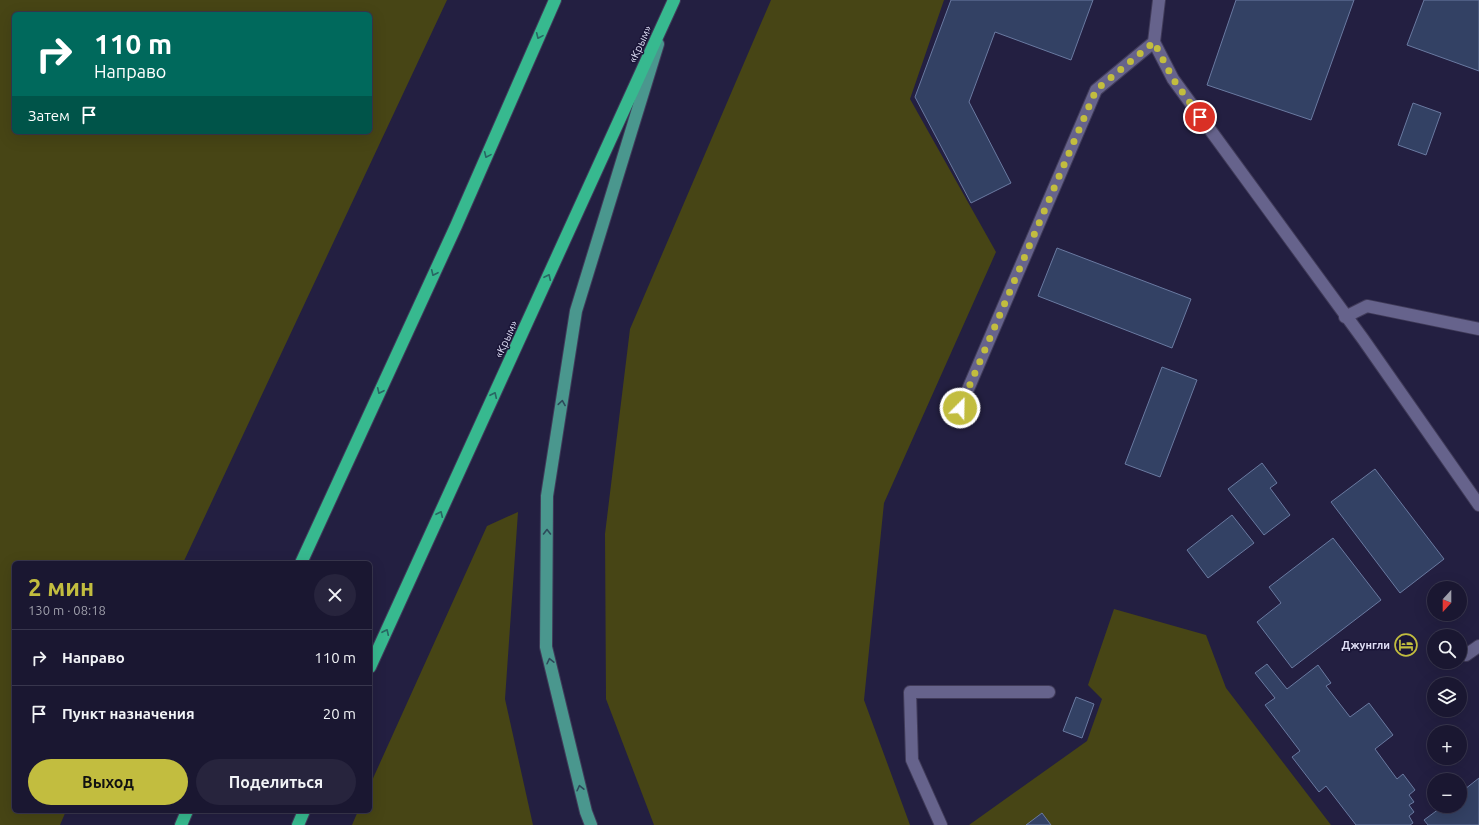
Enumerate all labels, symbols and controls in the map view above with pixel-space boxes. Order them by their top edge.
street label: «Крым» [626,24,654,64]
icon: right [28,28,80,80]
text: 110 m [94,28,172,59]
one-way arrow [536,31,544,39]
text: Направо [94,61,166,81]
pin [1183,100,1217,134]
icon: arrive [78,104,100,126]
icon: arrive [1189,106,1211,128]
text: Затем [28,107,70,124]
one-way arrow [484,150,492,158]
one-way arrow [431,269,439,277]
one-way arrow [543,274,551,282]
street label: «Крым» [492,319,520,359]
one-way arrow [377,387,385,395]
position arrow [939,387,981,429]
one-way arrow [489,392,497,400]
one-way arrow [557,400,566,406]
one-way arrow [435,510,443,518]
one-way arrow [543,529,551,535]
text: 2 мин [28,574,94,601]
button: close [314,574,356,616]
north arrow [1427,581,1467,621]
map controls [1427,581,1467,813]
text: 130 m · 08:18 [28,603,106,617]
one-way arrow [381,629,389,636]
button: search [1427,629,1467,669]
hotel icon: Джунгли [1393,632,1419,658]
place label: Джунгли [1342,639,1390,651]
icon: right [28,647,50,669]
text: Направо [62,649,125,666]
text: 110 m [314,649,356,666]
one-way arrow [546,658,554,664]
button: layers [1427,677,1467,717]
icon: arrive [28,703,50,725]
text: Пункт назначения [62,705,195,722]
text: 20 m [323,705,356,722]
button: + [1427,725,1467,765]
button: Выход [28,759,188,805]
button: Поделиться [196,759,356,805]
button: − [1427,773,1467,813]
one-way arrow [576,784,584,791]

